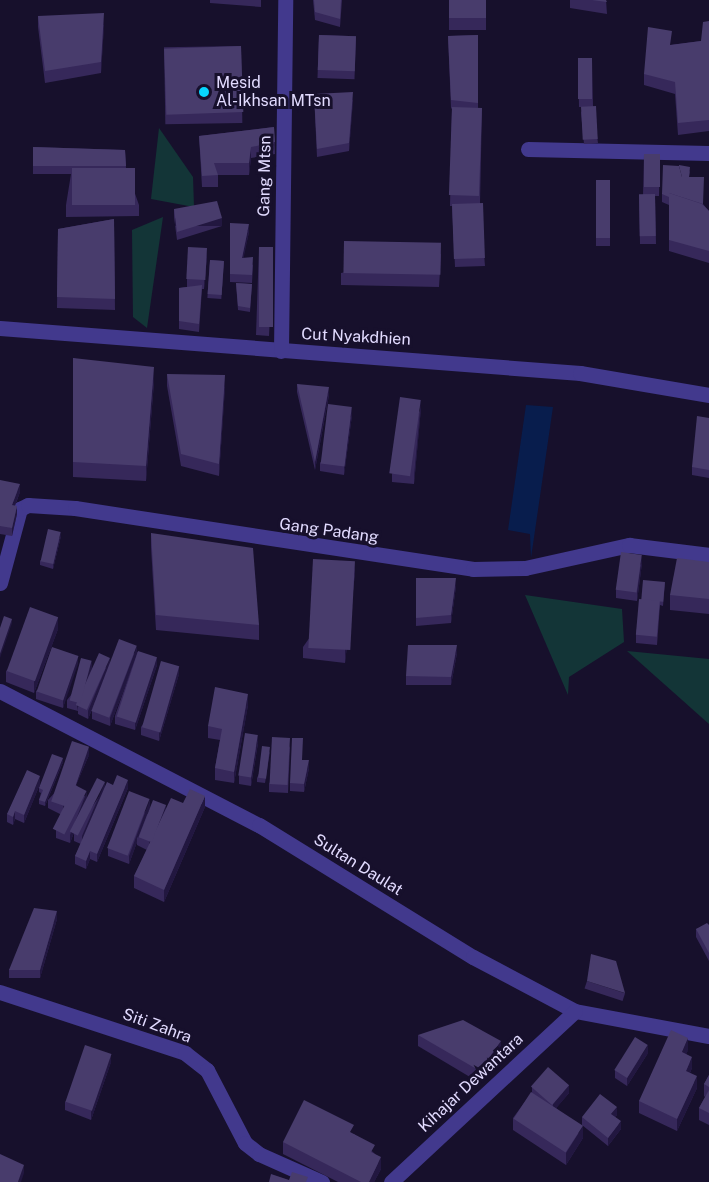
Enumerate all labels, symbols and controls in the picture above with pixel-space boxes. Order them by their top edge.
place label: Mesid Al-Ikhsan MTsn [216,73,331,111]
marker: Mesid Al-Ikhsan MTsn [197,85,211,99]
street label: Gang Mtsn [255,135,275,217]
street label: Cut Nyakdhien [301,325,411,349]
street label: Gang Padang [278,515,380,547]
street label: Sultan Daulat [310,830,406,900]
street label: Siti Zahra [120,1005,194,1047]
street label: Kihajar Dewantara [415,1030,527,1136]

